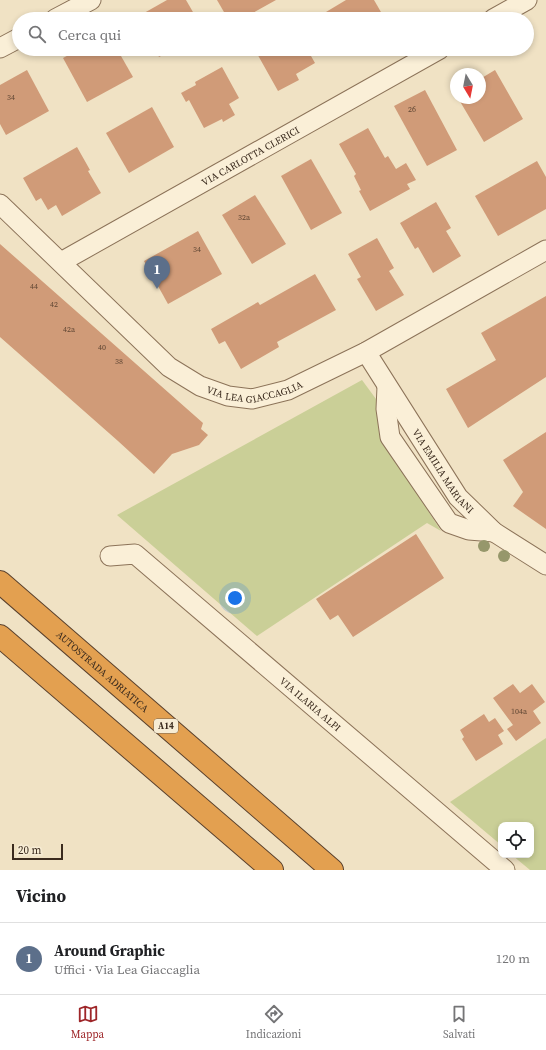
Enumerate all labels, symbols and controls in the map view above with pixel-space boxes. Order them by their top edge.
search box [12,12,534,56]
icon: search [26,23,48,45]
text: Cerca qui [58,24,121,45]
north arrow [450,68,486,104]
house number: 34 [7,92,15,103]
house number: 26 [408,104,416,115]
street label: VIA CARLOTTA CLERICI [199,123,302,189]
house number: 32a [238,212,251,223]
house number: 34 [193,244,201,255]
pin: 1 [144,256,170,289]
house number: 44 [30,281,38,292]
house number: 42 [50,299,58,310]
house number: 42a [63,324,76,335]
house number: 40 [98,342,106,353]
house number: 38 [115,356,123,367]
street label: VIA LEA GIACCAGLIA [205,378,305,406]
street label: VIA EMILIA MARIANI [409,426,477,516]
your location [225,588,245,608]
street label: AUTOSTRADA ADRIATICA [54,628,152,715]
street label: VIA ILARIA ALPI [277,674,344,734]
house number: 104a [511,706,528,717]
road number: A14 [154,719,178,733]
map controls [498,822,534,858]
button: locate [498,822,534,858]
scale bar [12,842,63,861]
text: 20 m [18,843,41,858]
text: Vicino [16,884,66,908]
text: Around Graphic [54,940,165,961]
text: 1 [25,950,33,967]
text: 120 m [496,950,530,967]
text: Uffici · Via Lea Giaccaglia [54,961,200,978]
tab: Mappa [71,1003,104,1042]
tab: Indicazioni [246,1003,301,1042]
tab: Salvati [443,1003,475,1042]

